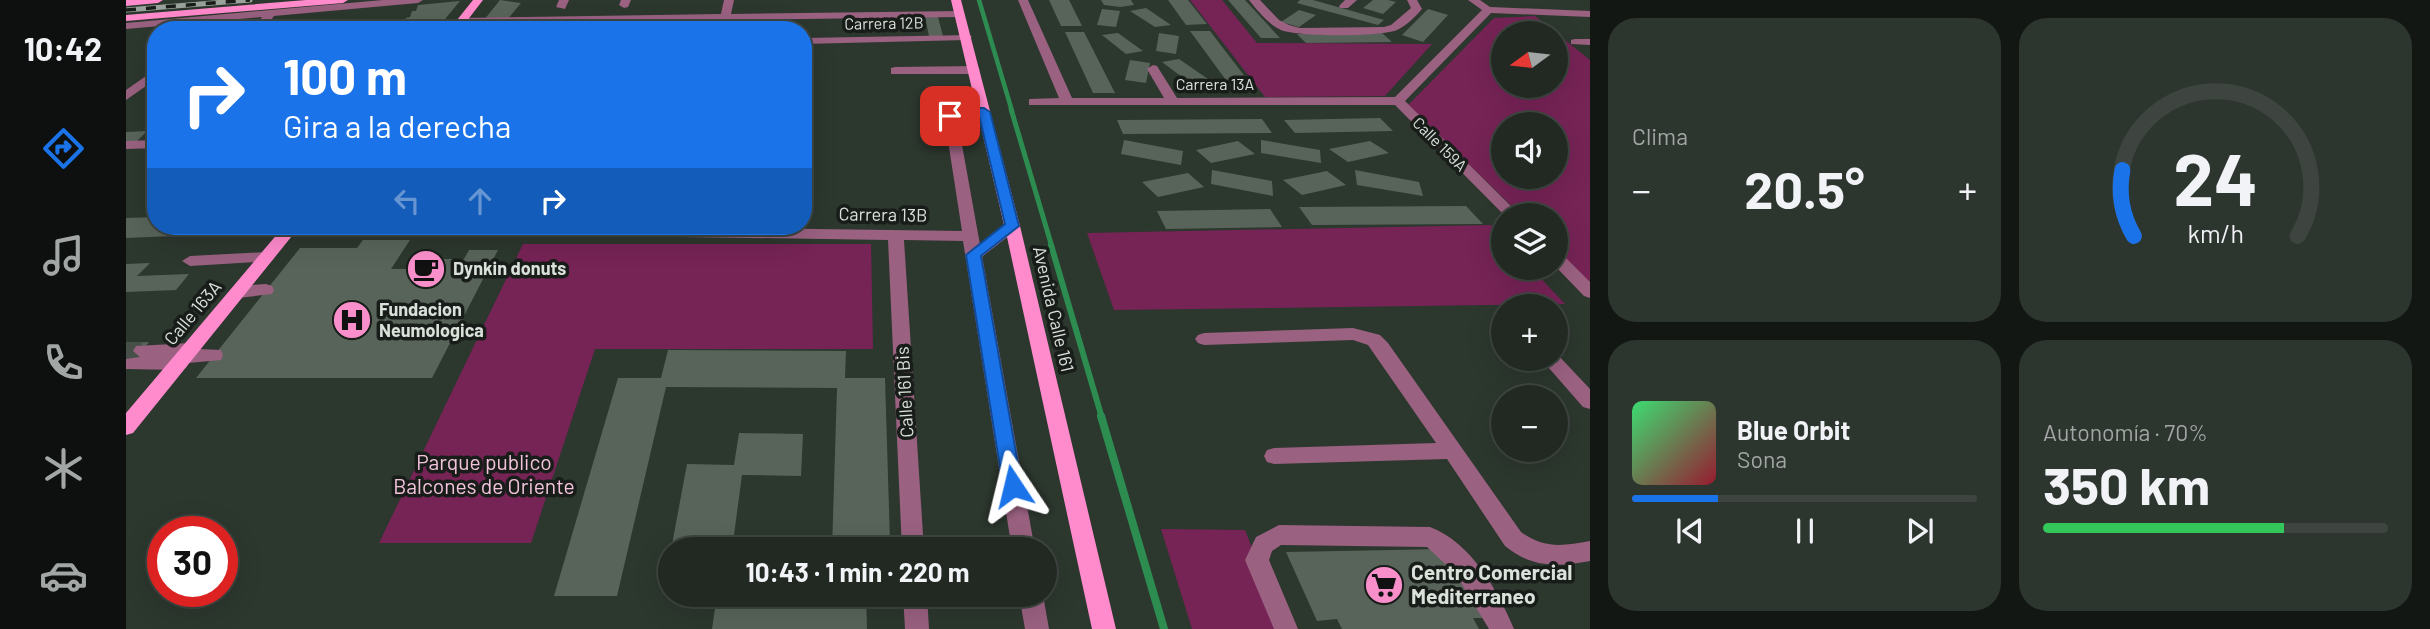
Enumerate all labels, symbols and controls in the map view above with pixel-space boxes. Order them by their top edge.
street label: Carrera 12B [844,12,924,33]
north arrow [1491,21,1568,98]
map controls [1491,21,1568,462]
text: 10:42 [24,29,102,67]
text: 100 m [283,46,407,105]
icon: right [168,49,259,140]
street label: Carrera 13A [1176,74,1255,93]
pin [920,86,980,146]
icon: arrive [931,97,969,135]
text: Gira a la derecha [283,106,511,144]
button: sound [1491,112,1568,189]
street label: Calle 159A [1409,113,1472,175]
text: Clima [1632,122,1688,150]
icon: directions [39,124,88,173]
text: 24 [2173,133,2258,221]
text: 20.5° [1744,157,1865,219]
text: − [1632,166,1651,212]
text: + [1958,166,1977,212]
icon: left [388,182,426,220]
icon: ahead [461,182,499,220]
icon: right [534,182,572,220]
street label: Carrera 13B [838,202,928,226]
button: layers [1491,203,1568,280]
text: km/h [2187,218,2244,248]
icon: music [39,231,88,280]
street label: Avenida Calle 161 [1029,244,1079,374]
cafe icon: Dynkin donuts [405,248,447,290]
place label: Dynkin donuts [453,257,566,279]
street label: Calle 163A [159,276,226,349]
button: + [1491,294,1568,371]
place label: Fundacion Neumologica [379,298,484,341]
hospital icon: Fundacion Neumologica [331,299,373,341]
icon: phone [39,338,88,387]
street label: Calle 161 Bis [891,346,917,438]
button: − [1491,385,1568,462]
text: Blue Orbit [1737,414,1850,445]
text: Autonomía · 70% [2043,418,2208,446]
icon: climate [39,444,88,493]
text: Sona [1737,445,1787,473]
park label: Parque publico Balcones de Oriente [393,449,575,498]
position arrow [976,449,1050,523]
text: 350 km [2043,453,2210,515]
icon: previous [1671,512,1709,550]
icon: pause [1786,512,1824,550]
icon: next [1901,512,1939,550]
speed limit sign: 30 [147,516,238,607]
icon: car [39,551,88,600]
text: 10:43 · 1 min · 220 m [745,556,970,587]
place label: Centro Comercial Mediterraneo [1411,559,1572,608]
supermarket icon: Centro Comercial Mediterraneo [1363,564,1405,606]

